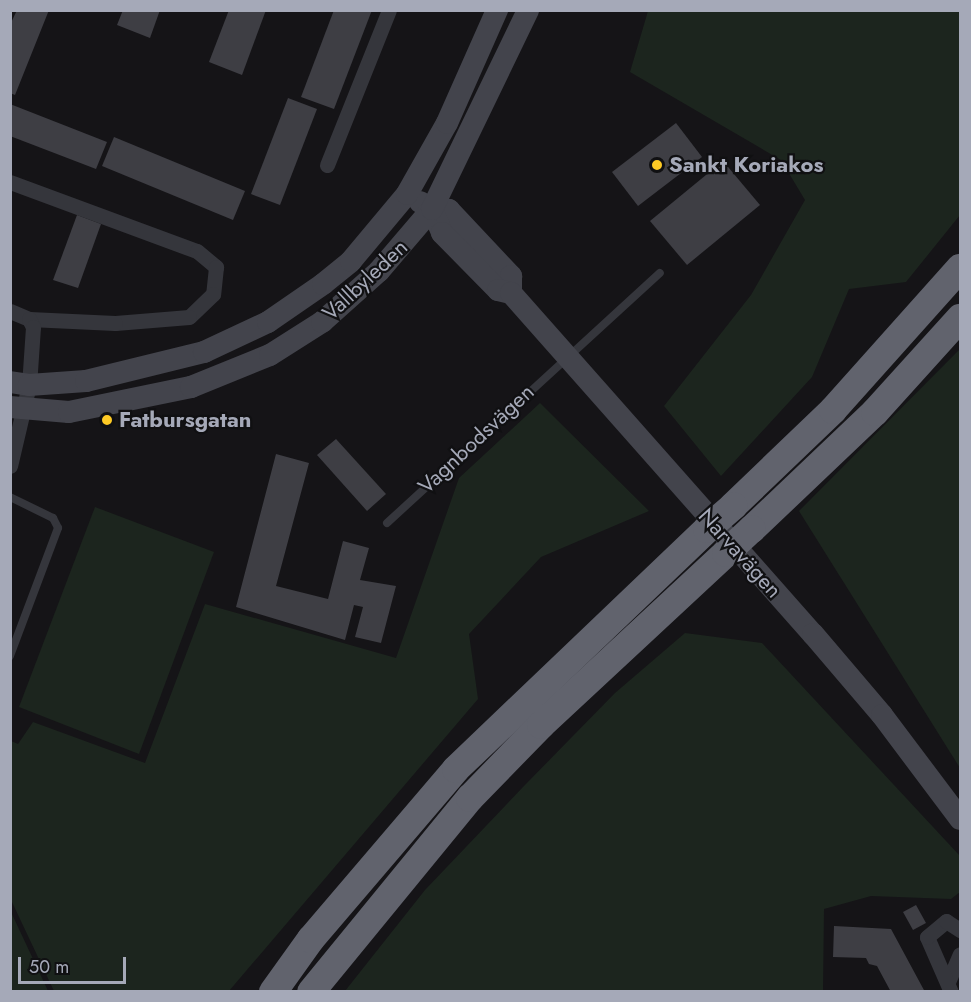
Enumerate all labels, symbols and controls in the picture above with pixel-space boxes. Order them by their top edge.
place label: Sankt Koriakos [669,152,824,178]
marker: Sankt Koriakos [650,158,664,172]
street label: Vallbyleden [317,234,413,326]
street label: Vagnbodsvägen [413,379,539,499]
place label: Fatbursgatan [119,407,251,433]
marker: Fatbursgatan [100,413,114,427]
street label: Narvavägen [693,503,787,603]
scale bar [21,945,129,983]
text: 50 m [29,954,69,980]

